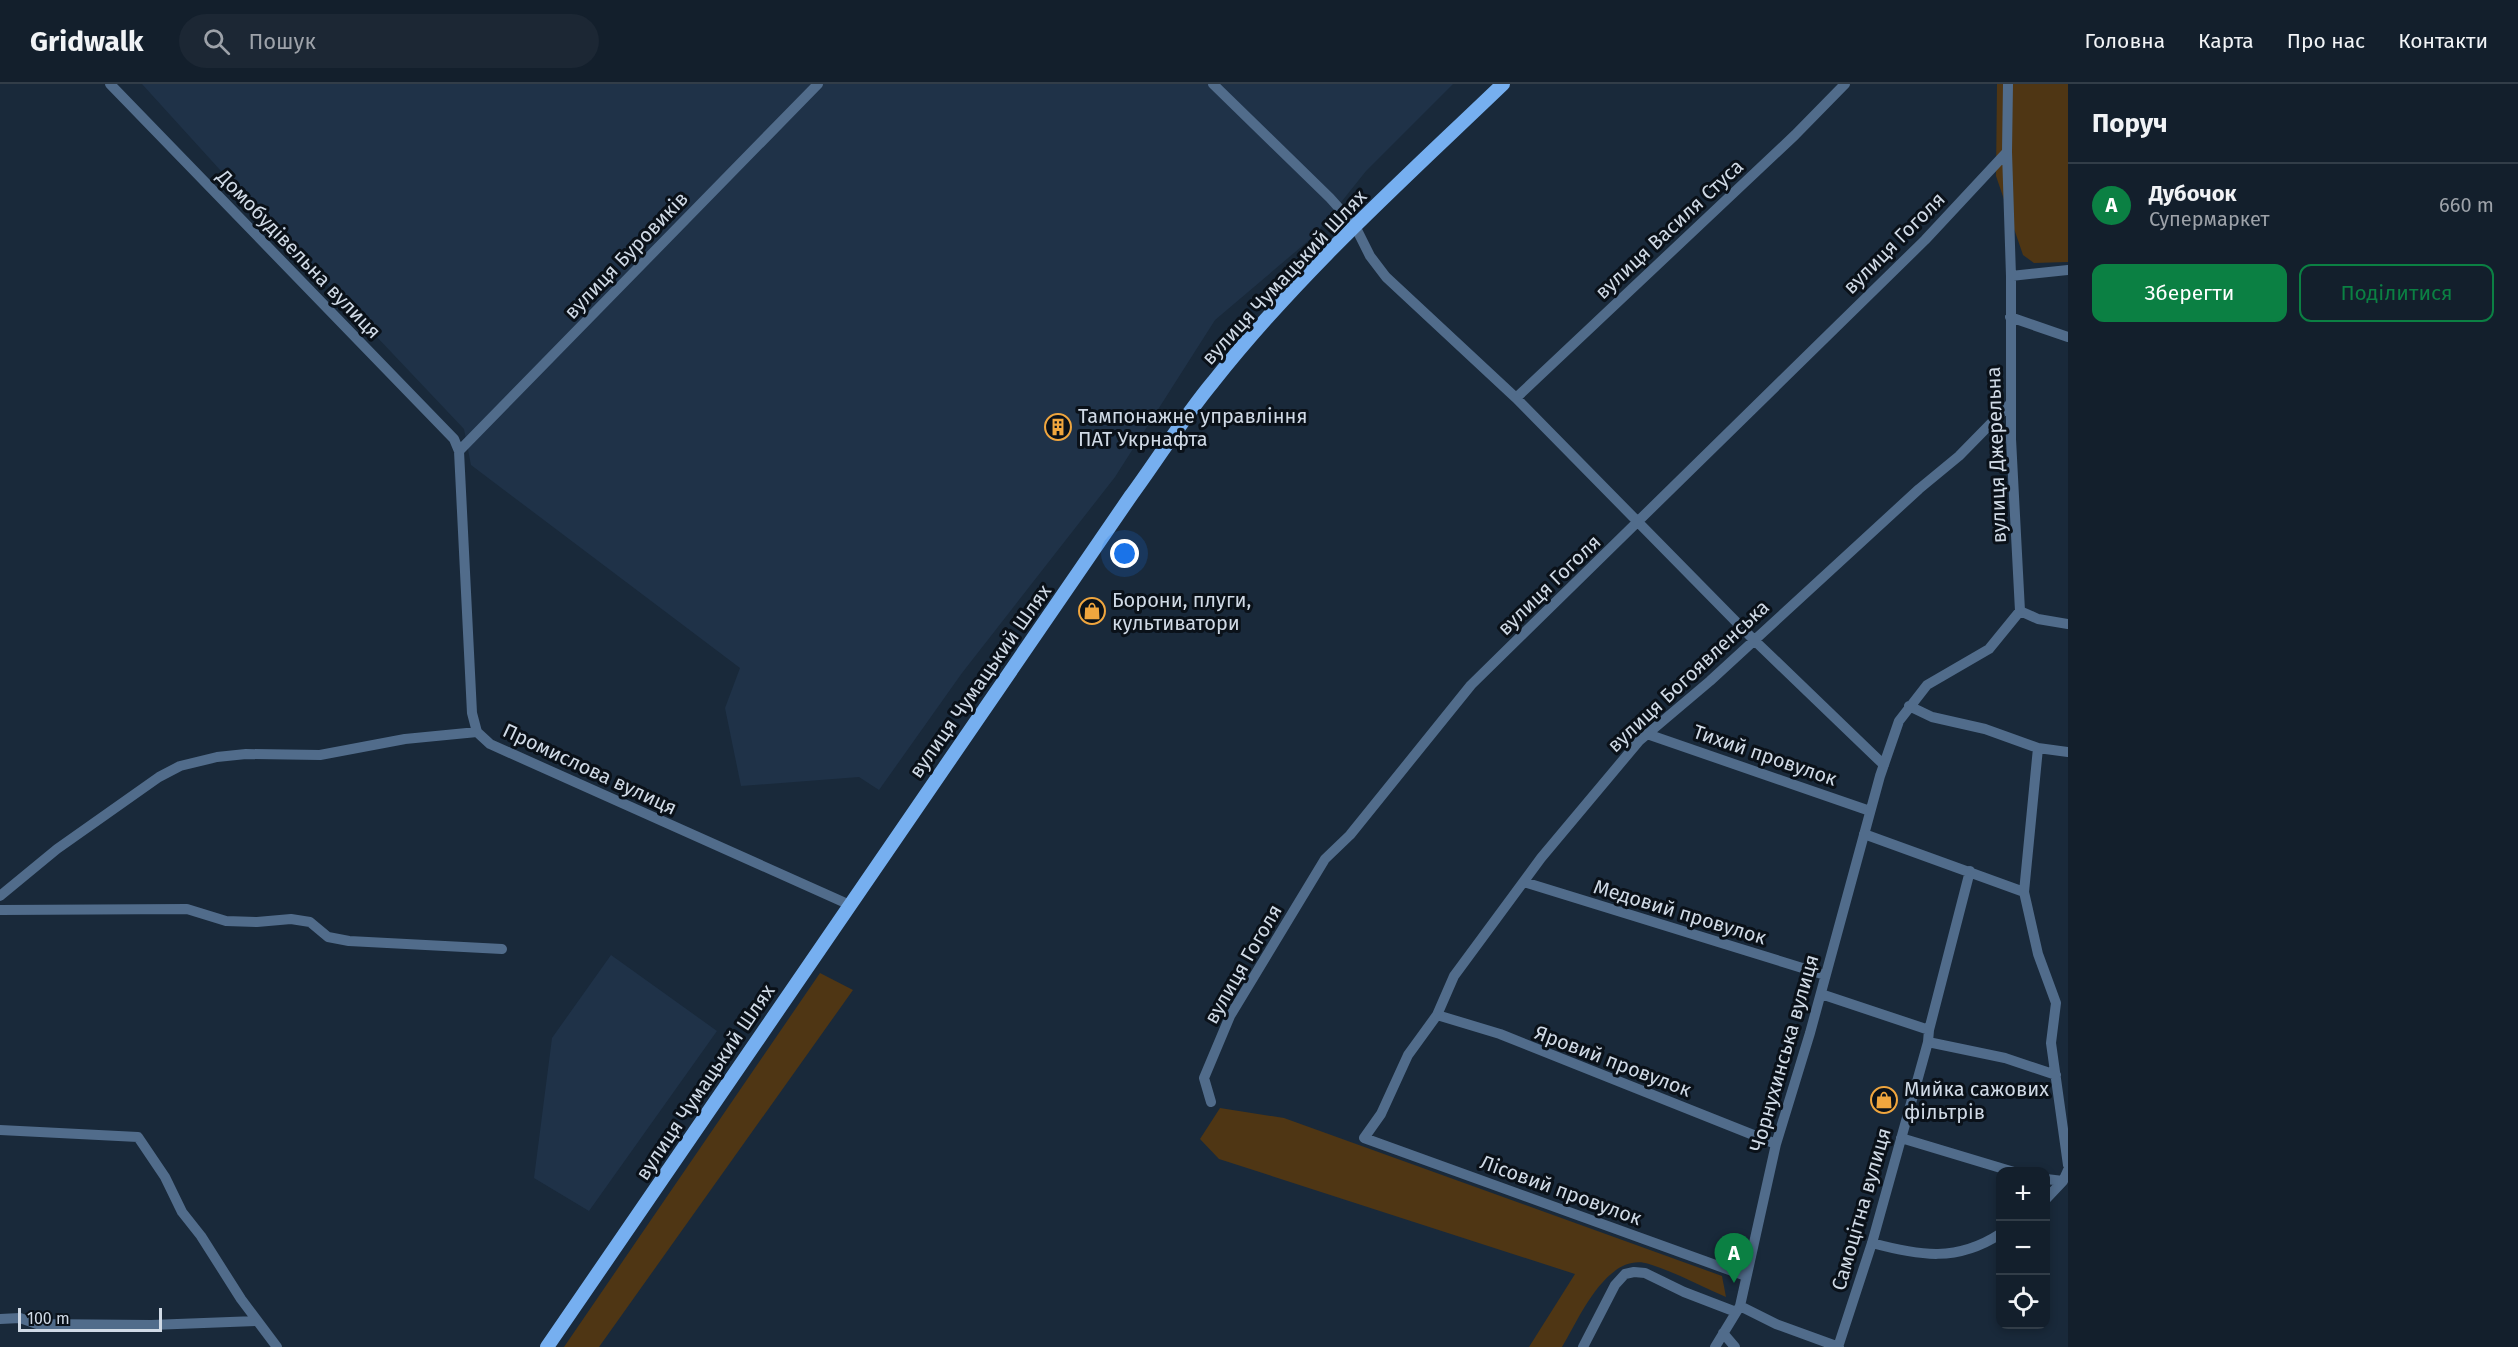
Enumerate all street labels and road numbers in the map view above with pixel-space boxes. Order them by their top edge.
street label: вулиця Василя Стуса [1590,154,1748,304]
street label: Домобудівельна вулиця [211,164,386,343]
street label: вулиця Чумацький Шлях [1196,184,1372,370]
street label: вулиця Буровиків [559,186,693,324]
street label: вулиця Гоголя [1838,187,1950,299]
street label: вулиця Джерельна [1981,366,2011,544]
street label: вулиця Гоголя [1492,530,1606,640]
street label: вулиця Чумацький Шлях [904,579,1056,782]
street label: вулиця Богоявленська [1602,595,1774,757]
street label: Промислова вулиця [499,718,681,820]
street label: Тихий провулок [1690,719,1841,791]
street label: Медовий провулок [1591,874,1770,950]
street label: вулиця Гоголя [1199,900,1287,1028]
street label: Чорнухинська вулиця [1744,952,1824,1154]
street label: вулиця Чумацький Шлях [630,979,780,1184]
street label: Яровий провулок [1531,1020,1695,1102]
street label: Самоцітна вулиця [1826,1125,1896,1293]
street label: Лісовий провулок [1477,1150,1645,1231]

